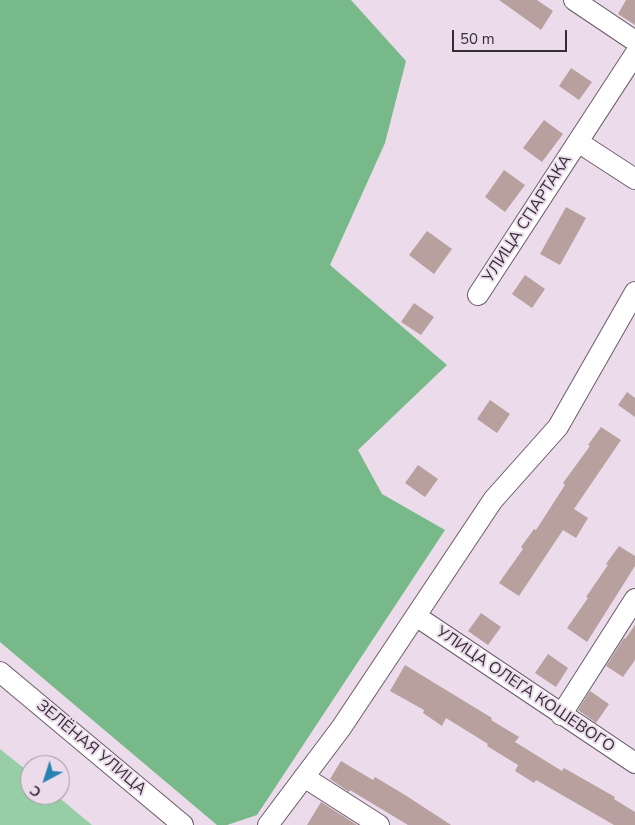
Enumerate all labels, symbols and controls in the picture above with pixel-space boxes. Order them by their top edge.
scale bar [455,20,570,52]
text: 50 m [460,29,495,49]
street label: УЛИЦА СПАРТАКА [480,152,576,286]
street label: УЛИЦА ОЛЕГА КОШЕВОГО [432,623,618,757]
street label: ЗЕЛЁНАЯ УЛИЦА [32,696,150,800]
north arrow [20,755,70,805]
text: С [26,781,45,801]

